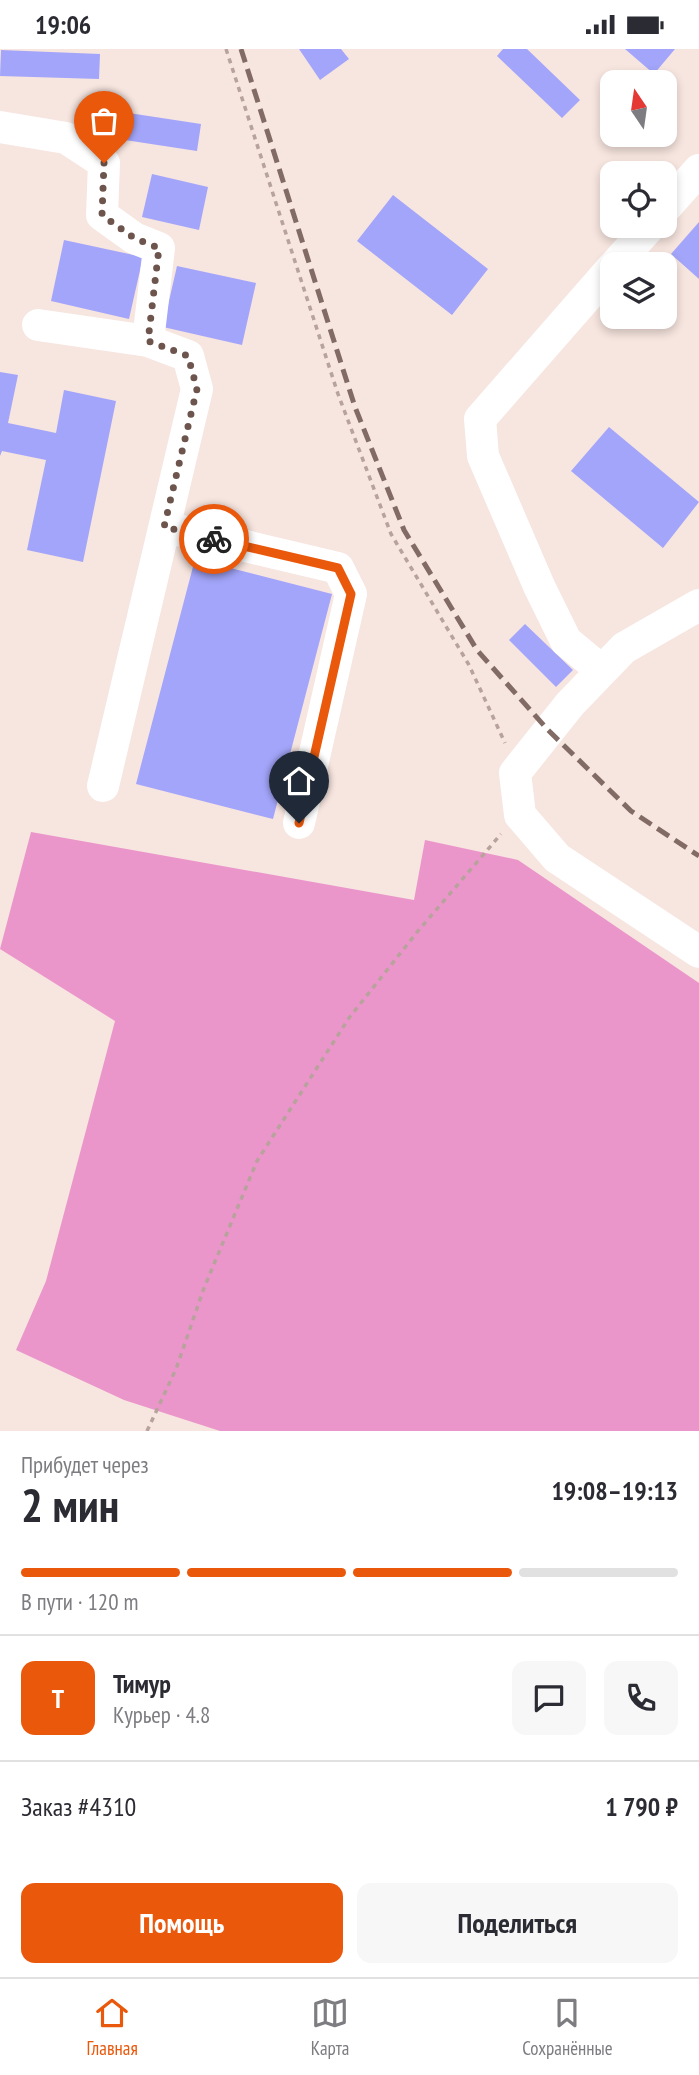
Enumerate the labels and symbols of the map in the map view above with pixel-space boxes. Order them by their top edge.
north arrow [600,70,677,147]
pin [74,91,134,163]
courier [179,504,249,574]
pin [269,751,329,823]

